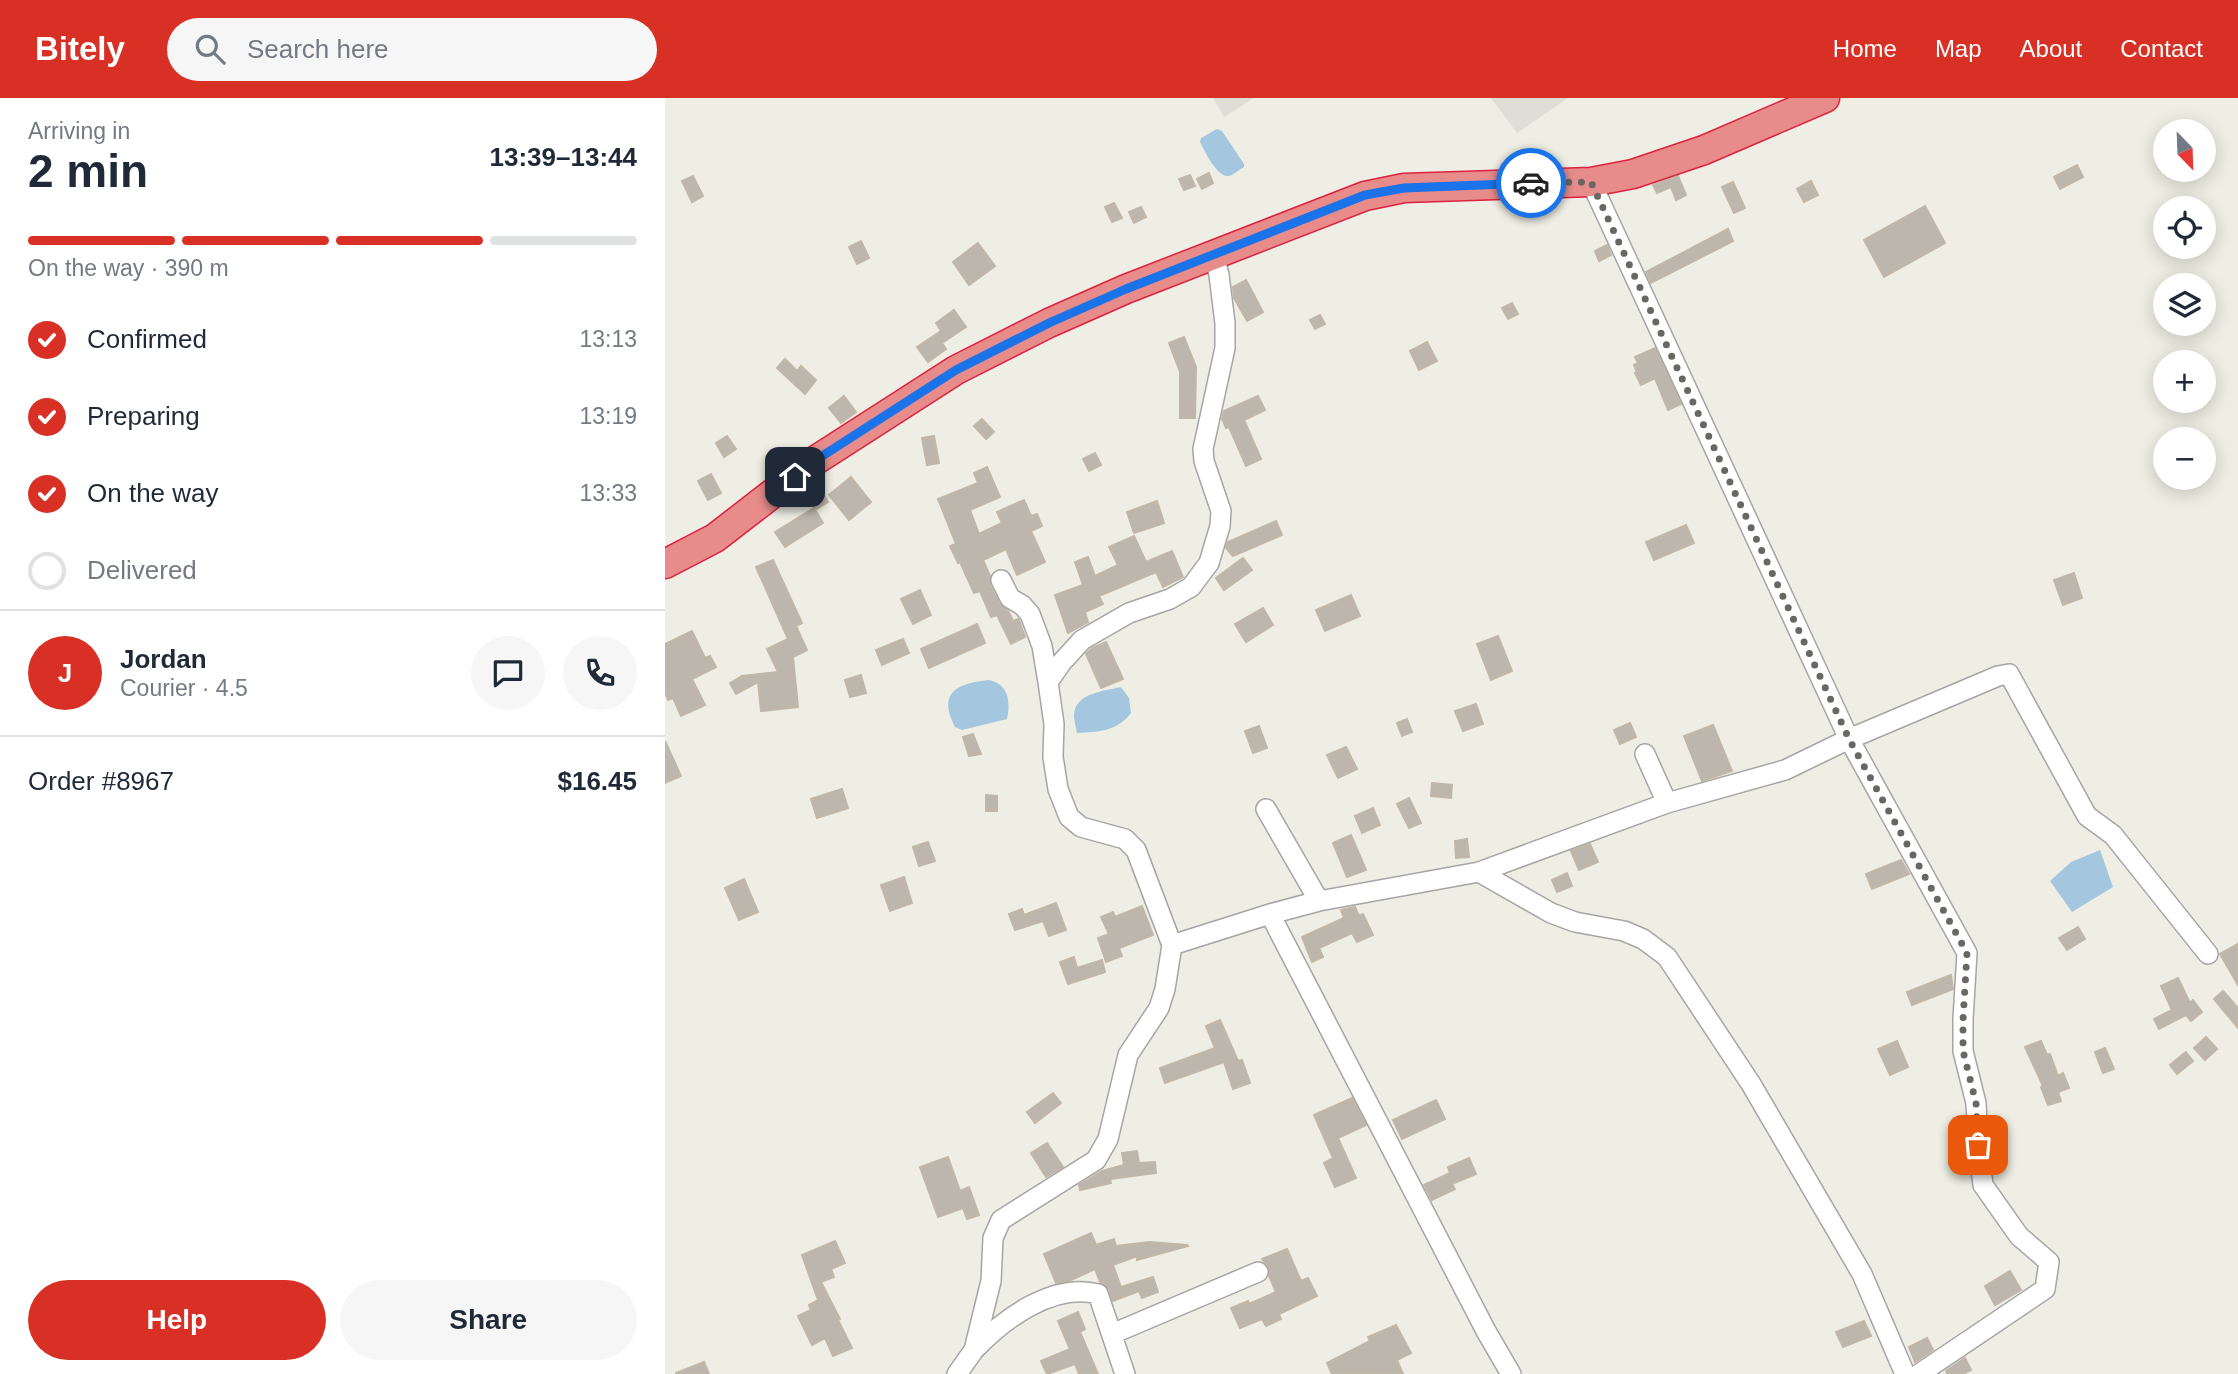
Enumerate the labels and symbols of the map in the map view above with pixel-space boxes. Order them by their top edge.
north arrow [2153,119,2215,182]
courier [1496,148,1566,218]
pin [765,447,825,507]
pin [1948,1115,2008,1175]

